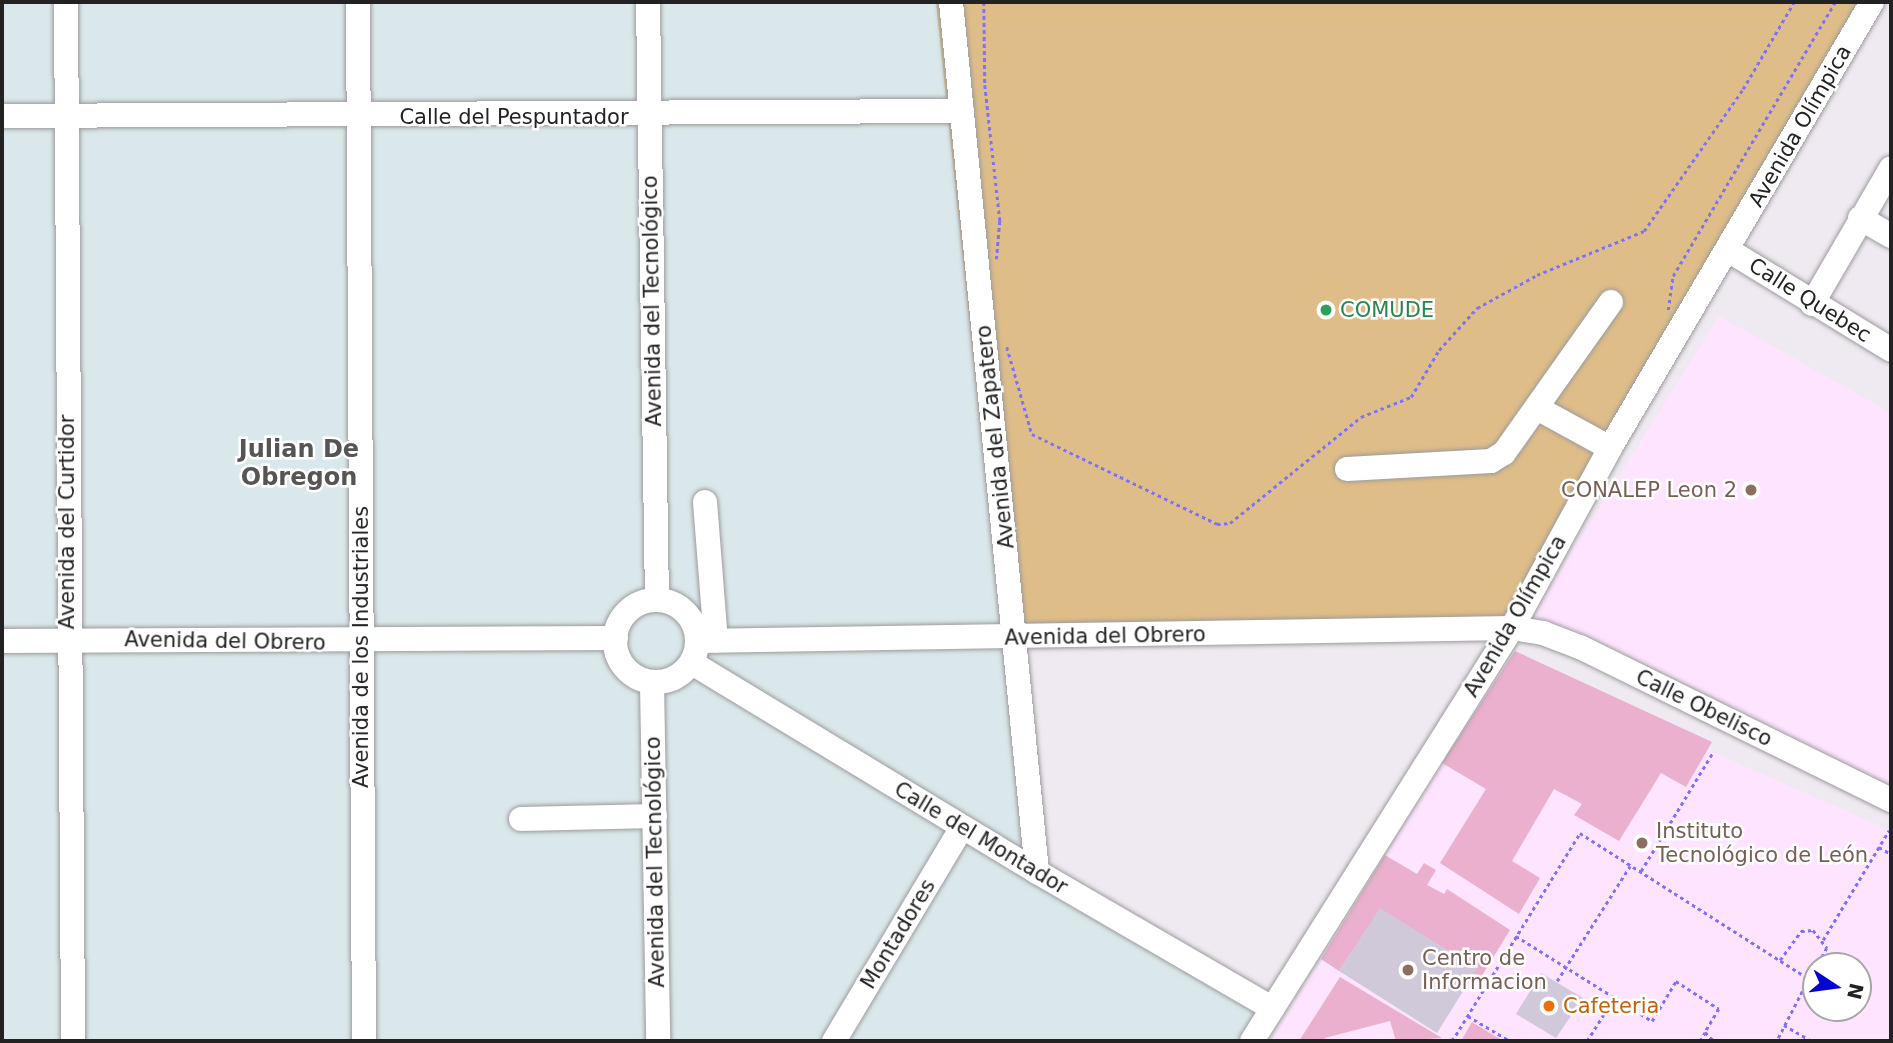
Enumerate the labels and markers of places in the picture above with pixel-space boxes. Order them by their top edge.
place label: COMUDE [1340,297,1434,323]
marker: COMUDE [1318,302,1334,318]
place label: CONALEP Leon 2 [1561,477,1737,503]
marker: CONALEP Leon 2 [1743,482,1759,498]
place label: Instituto Tecnológico de León [1656,818,1868,868]
marker: Instituto Tecnológico de León [1634,835,1650,851]
place label: Centro de Informacion [1422,945,1547,995]
marker: Centro de Informacion [1400,962,1416,978]
place label: Cafeteria [1563,993,1659,1019]
marker: Cafeteria [1541,998,1557,1014]

